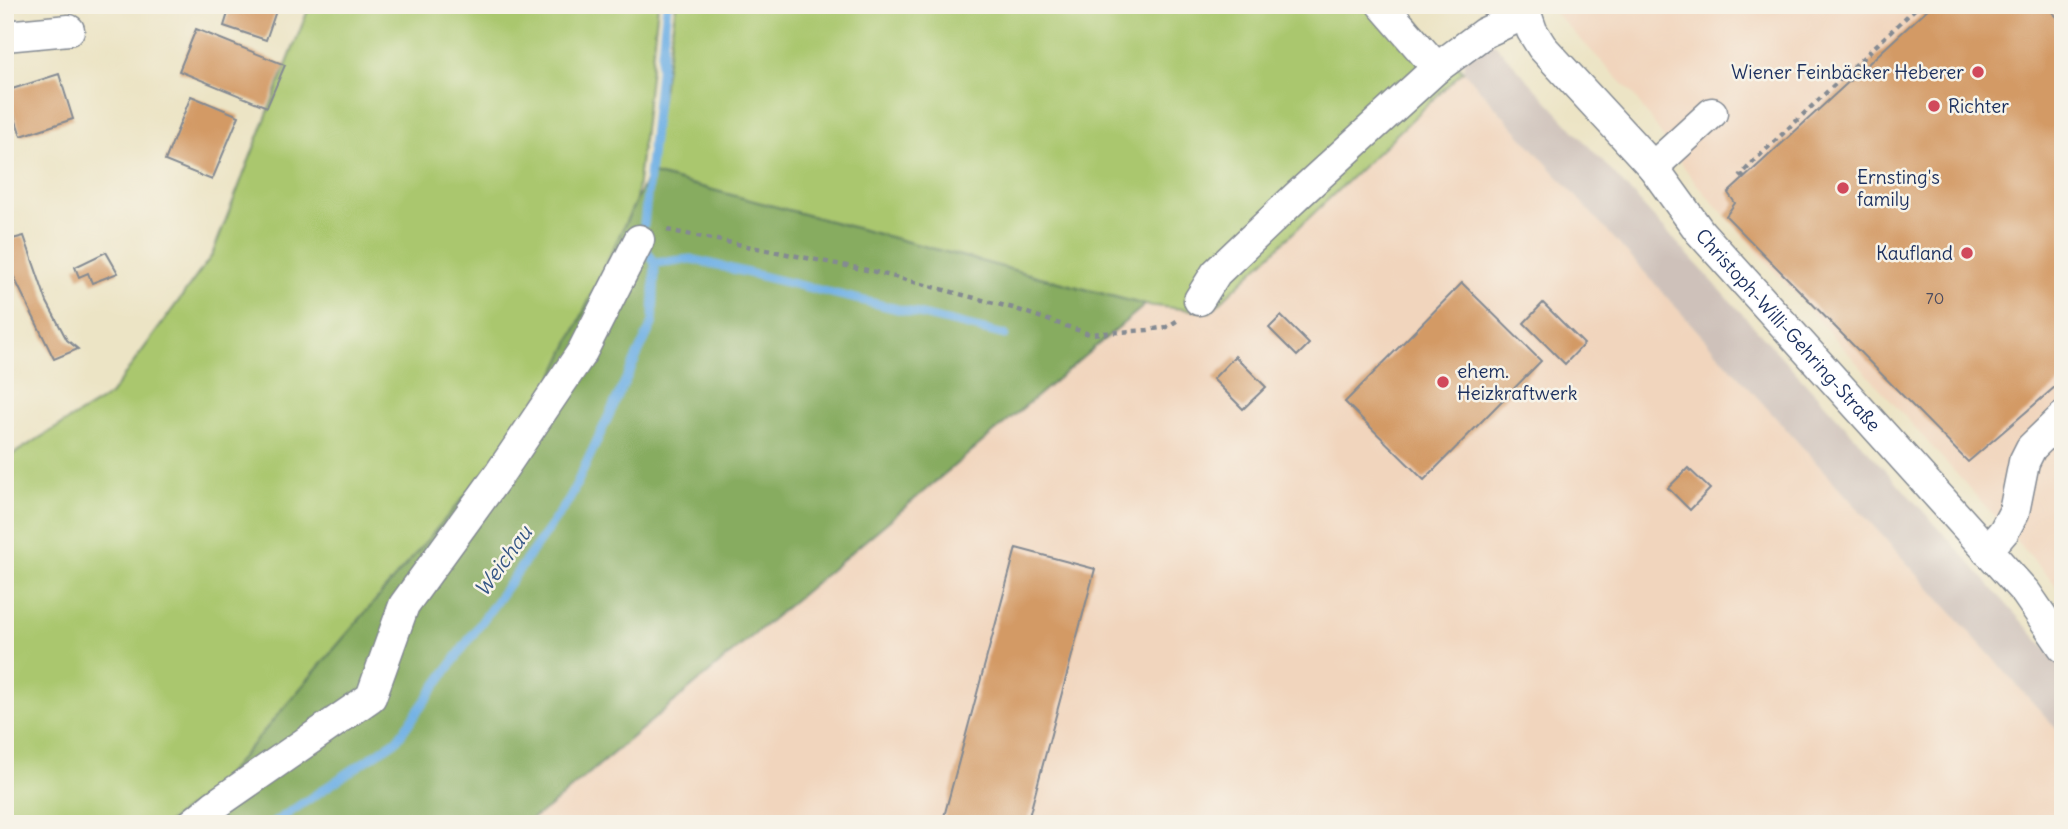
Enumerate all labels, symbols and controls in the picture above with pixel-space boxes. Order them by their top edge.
place label: Wiener Feinbäcker Heberer [1731,60,1964,84]
marker: Wiener Feinbäcker Heberer [1970,64,1986,80]
place label: Richter [1948,94,2009,118]
marker: Richter [1926,98,1942,114]
place label: Ernsting's family [1857,165,1940,211]
marker: Ernsting's family [1835,180,1851,196]
street label: Christoph-Willi-Gehring-Straße [1691,224,1886,436]
place label: Kaufland [1876,241,1953,265]
marker: Kaufland [1959,245,1975,261]
house number: 70 [1926,288,1944,308]
place label: ehem. Heizkraftwerk [1457,359,1578,405]
marker: ehem. Heizkraftwerk [1435,374,1451,390]
water label: Weichau [468,519,539,602]

